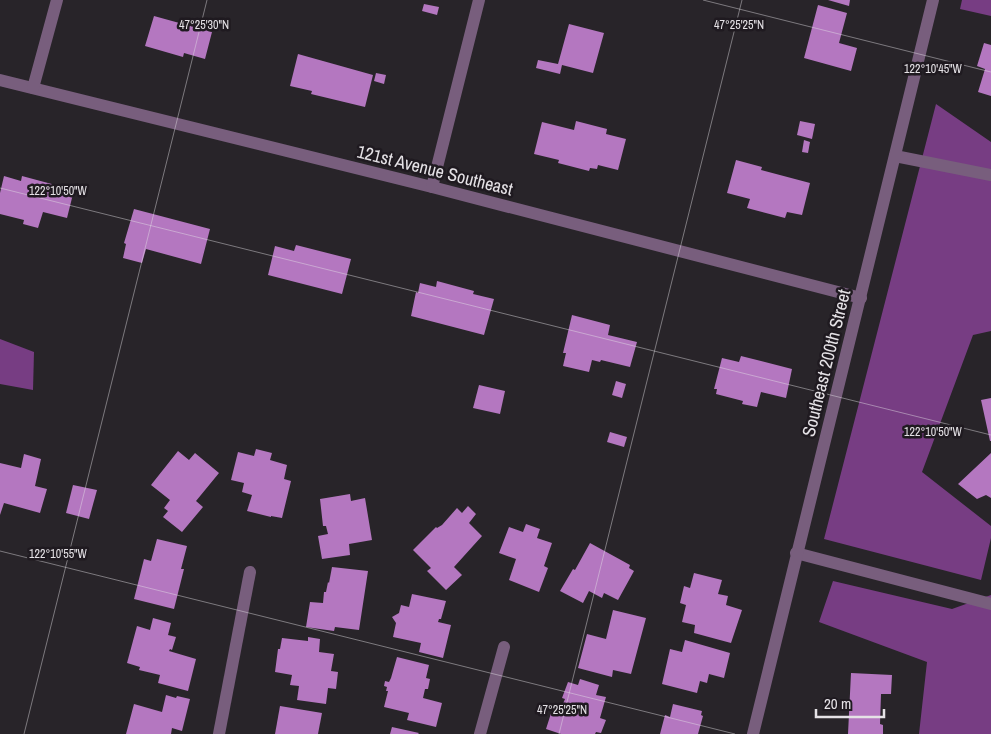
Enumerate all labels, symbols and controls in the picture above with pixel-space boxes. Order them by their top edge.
text: 47°25'30"N [179,17,229,33]
text: 47°25'25"N [714,17,764,33]
text: 122°10'45"W [904,61,963,77]
street label: 121st Avenue Southeast [354,139,516,201]
text: 122°10'50"W [29,183,88,199]
street label: Southeast 200th Street [796,287,856,439]
text: 122°10'50"W [904,424,963,440]
text: 122°10'55"W [29,546,88,562]
scale bar [816,686,884,718]
text: 20 m [824,693,851,714]
text: 47°25'25"N [537,702,587,718]

